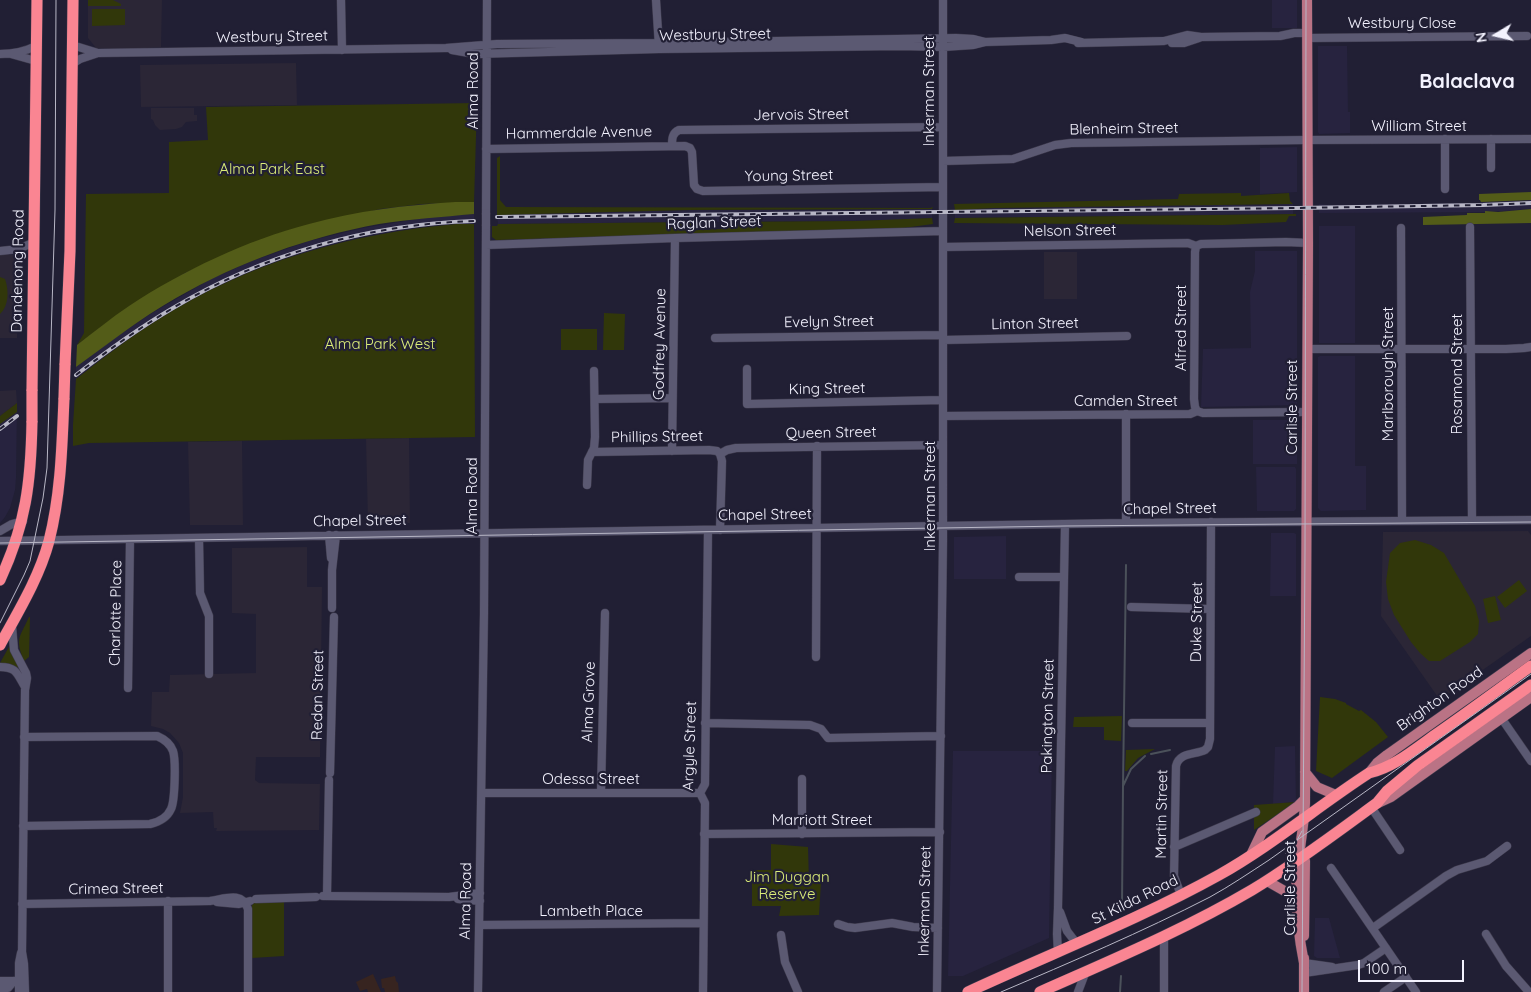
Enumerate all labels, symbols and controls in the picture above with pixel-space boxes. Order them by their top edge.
north arrow [1471,10,1521,60]
street label: Westbury Close [1348,14,1456,32]
street label: Westbury Street [659,25,771,45]
street label: Westbury Street [216,27,328,47]
text: N [1471,31,1491,44]
street label: Inkerman Street [920,36,938,146]
street label: Alma Road [464,52,482,130]
district label: Balaclava [1419,70,1515,94]
street label: Jervois Street [753,105,849,125]
street label: William Street [1371,117,1467,135]
street label: Blenheim Street [1069,119,1179,139]
street label: Hammerdale Avenue [506,123,652,143]
park label: Alma Park East [219,160,325,178]
street label: Young Street [745,166,833,186]
street label: Dandenong Road [8,209,28,333]
street label: Raglan Street [666,212,762,234]
street label: Nelson Street [1024,221,1116,241]
street label: Alfred Street [1172,285,1190,371]
street label: Godfrey Avenue [650,288,670,400]
street label: Marlborough Street [1379,307,1397,441]
street label: Evelyn Street [784,312,874,332]
street label: Linton Street [991,314,1079,334]
street label: Rosamond Street [1448,314,1466,434]
park label: Alma Park West [325,335,435,353]
street label: Carlisle Street [1283,359,1301,455]
street label: King Street [789,379,865,399]
street label: Camden Street [1074,392,1178,410]
street label: Queen Street [785,423,877,443]
street label: Phillips Street [611,427,703,447]
street label: Inkerman Street [921,441,939,551]
street label: Alma Road [463,457,481,535]
street label: Chapel Street [1123,499,1217,519]
street label: Chapel Street [718,505,812,525]
street label: Chapel Street [313,511,407,531]
street label: Charlotte Place [106,560,126,666]
street label: Duke Street [1187,582,1207,662]
street label: Redan Street [308,650,328,740]
street label: Pakington Street [1038,658,1058,774]
street label: Alma Grove [579,661,599,743]
street label: Brighton Road [1394,663,1486,735]
street label: Argyle Street [679,701,701,791]
street label: Martin Street [1152,769,1172,859]
street label: Odessa Street [542,770,640,788]
street label: Marriott Street [772,811,872,829]
street label: Carlisle Street [1281,840,1299,936]
street label: Inkerman Street [915,845,935,957]
street label: Alma Road [456,862,476,940]
park label: Jim Duggan Reserve [744,868,830,903]
street label: St Kilda Road [1089,871,1181,929]
street label: Crimea Street [68,879,164,899]
street label: Lambeth Place [539,902,643,920]
scale bar [1361,950,1467,982]
text: 100 m [1366,959,1407,978]

